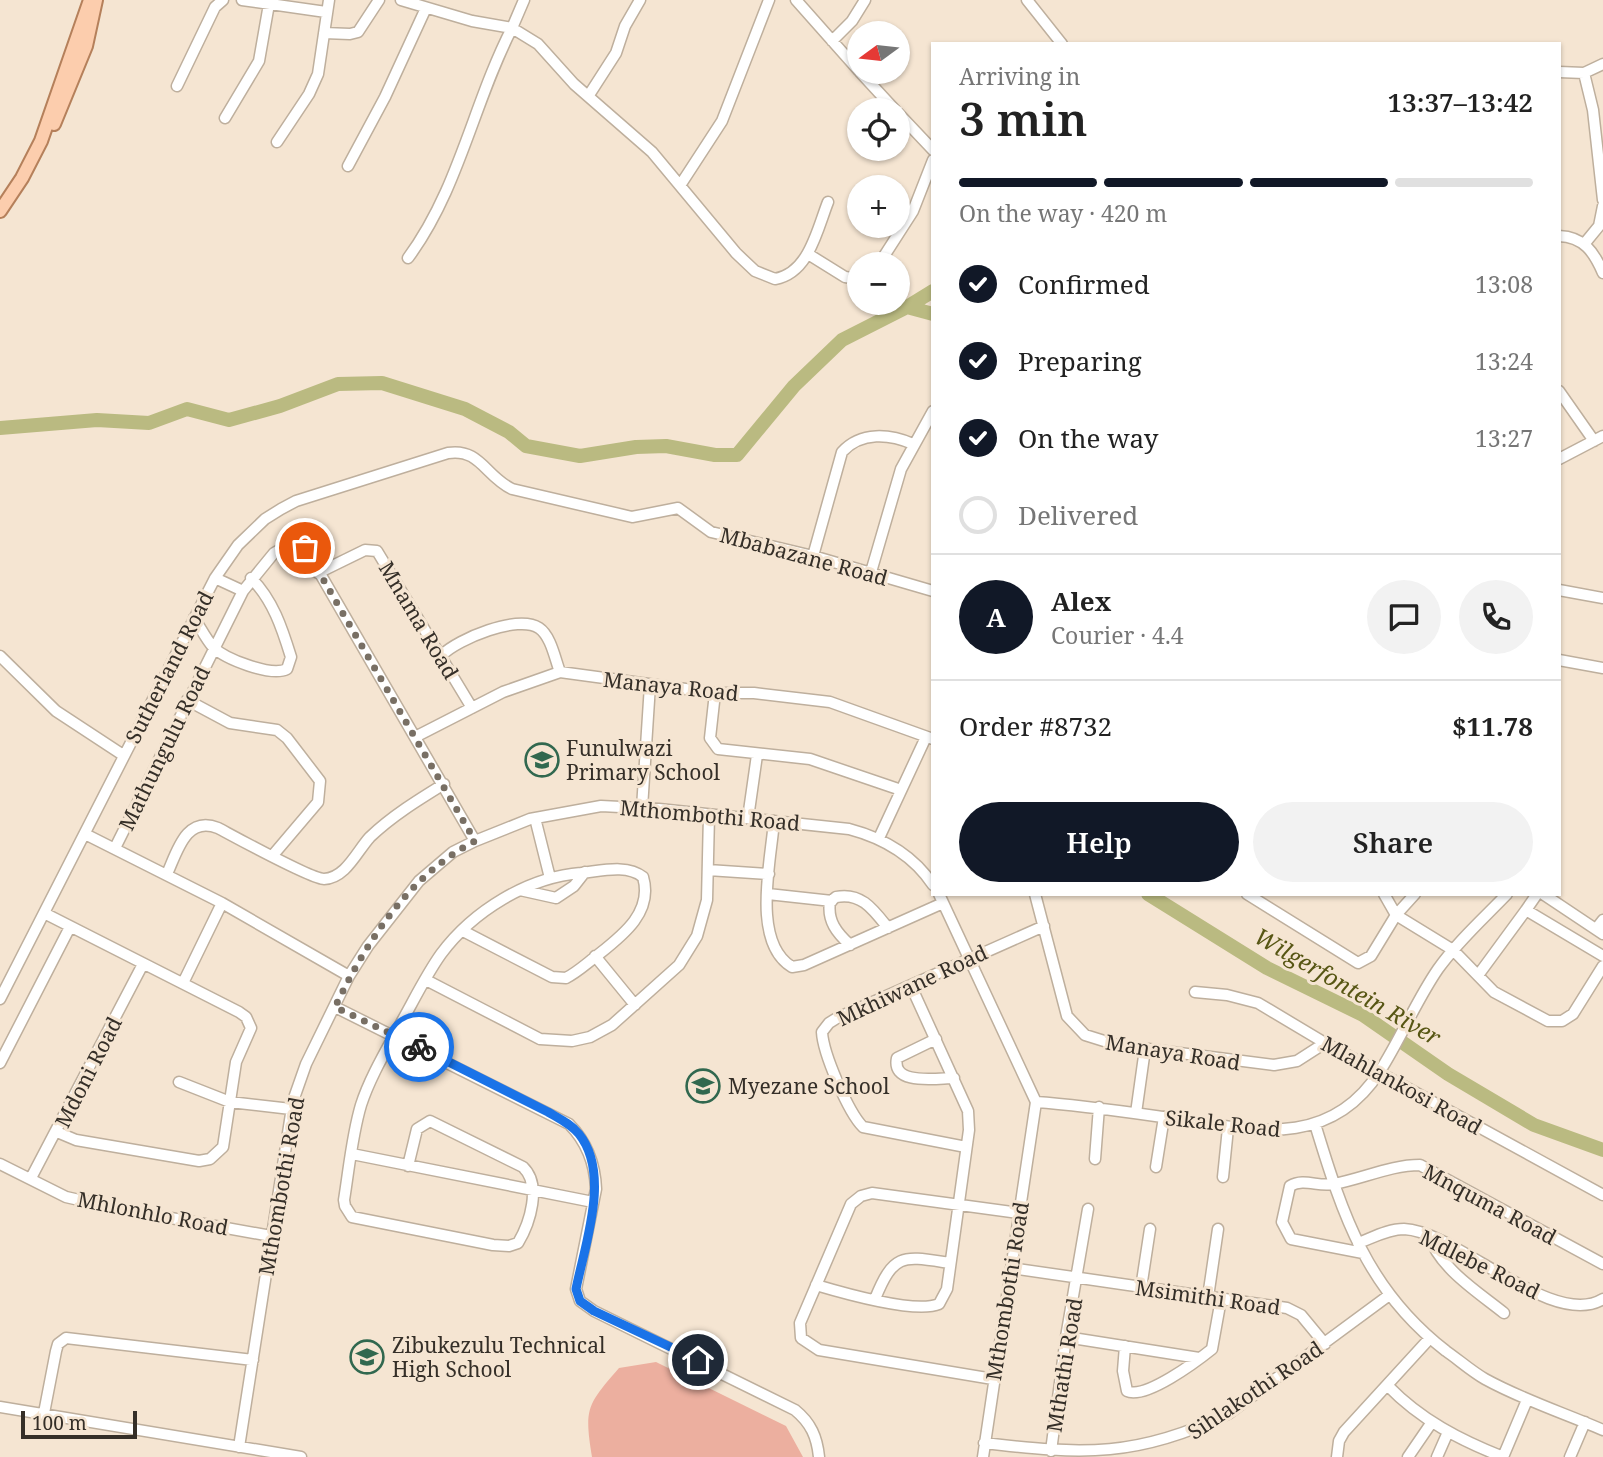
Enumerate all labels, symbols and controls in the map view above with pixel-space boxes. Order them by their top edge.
north arrow [847,21,910,84]
map controls [847,21,910,315]
text: Arriving in [959,60,1080,92]
text: 13:37–13:42 [1387,84,1533,120]
text: 3 min [959,87,1087,149]
button: locate [847,98,910,161]
button: + [847,175,910,238]
text: On the way · 420 m [959,197,1167,229]
button: − [847,252,910,315]
icon: check [959,265,997,303]
text: Confirmed [1018,266,1150,302]
text: 13:08 [1475,268,1533,300]
icon: check [959,342,997,380]
text: Preparing [1018,343,1142,379]
text: 13:24 [1475,345,1533,377]
icon: check [959,419,997,457]
text: On the way [1018,420,1158,456]
text: 13:27 [1475,422,1533,454]
text: Delivered [1018,497,1138,533]
pin [275,518,335,578]
street label: Mbabazane Road [717,520,891,592]
icon: bag [286,529,324,567]
street label: Mnama Road [373,556,465,684]
button: chat [1367,580,1441,654]
button: phone [1459,580,1533,654]
text: Alex [1051,583,1111,619]
street label: Sutherland Road [119,586,220,748]
text: A [986,599,1006,635]
text: Courier · 4.4 [1051,619,1184,651]
street label: Mathungulu Road [112,661,216,835]
street label: Manaya Road [602,665,740,707]
text: Order #8732 [959,708,1112,744]
text: $11.78 [1452,708,1533,744]
place label: Funulwazi Primary School [566,734,721,786]
school or university icon: Funulwazi Primary School [523,741,561,779]
street label: Mthombothi Road [619,793,801,837]
button: Help [959,802,1239,882]
button: Share [1253,802,1533,882]
water label: Wilgerfontein River [1249,920,1447,1053]
street label: Mkhiwane Road [832,938,992,1032]
street label: Mdoni Road [48,1012,128,1132]
courier [384,1012,454,1082]
icon: bike [400,1028,438,1066]
street label: Manaya Road [1104,1028,1243,1076]
street label: Mlahlankosi Road [1317,1029,1487,1141]
school or university icon: Myezane School [684,1067,722,1105]
place label: Myezane School [728,1072,890,1100]
street label: Mthombothi Road [252,1094,311,1278]
street label: Sikale Road [1164,1103,1282,1143]
street label: Mnquma Road [1418,1157,1562,1251]
street label: Mhlonhlo Road [75,1185,231,1241]
street label: Mthombothi Road [979,1199,1035,1383]
street label: Mdlebe Road [1415,1223,1545,1305]
street label: Msimithi Road [1134,1273,1282,1321]
street label: Mthathi Road [1040,1296,1088,1434]
pin [668,1330,728,1390]
place label: Zibukezulu Technical High School [392,1331,606,1383]
street label: Sihlakothi Road [1182,1334,1328,1446]
school or university icon: Zibukezulu Technical High School [348,1338,386,1376]
icon: home [679,1341,717,1379]
scale bar [21,1408,136,1440]
text: 100 m [32,1410,87,1436]

